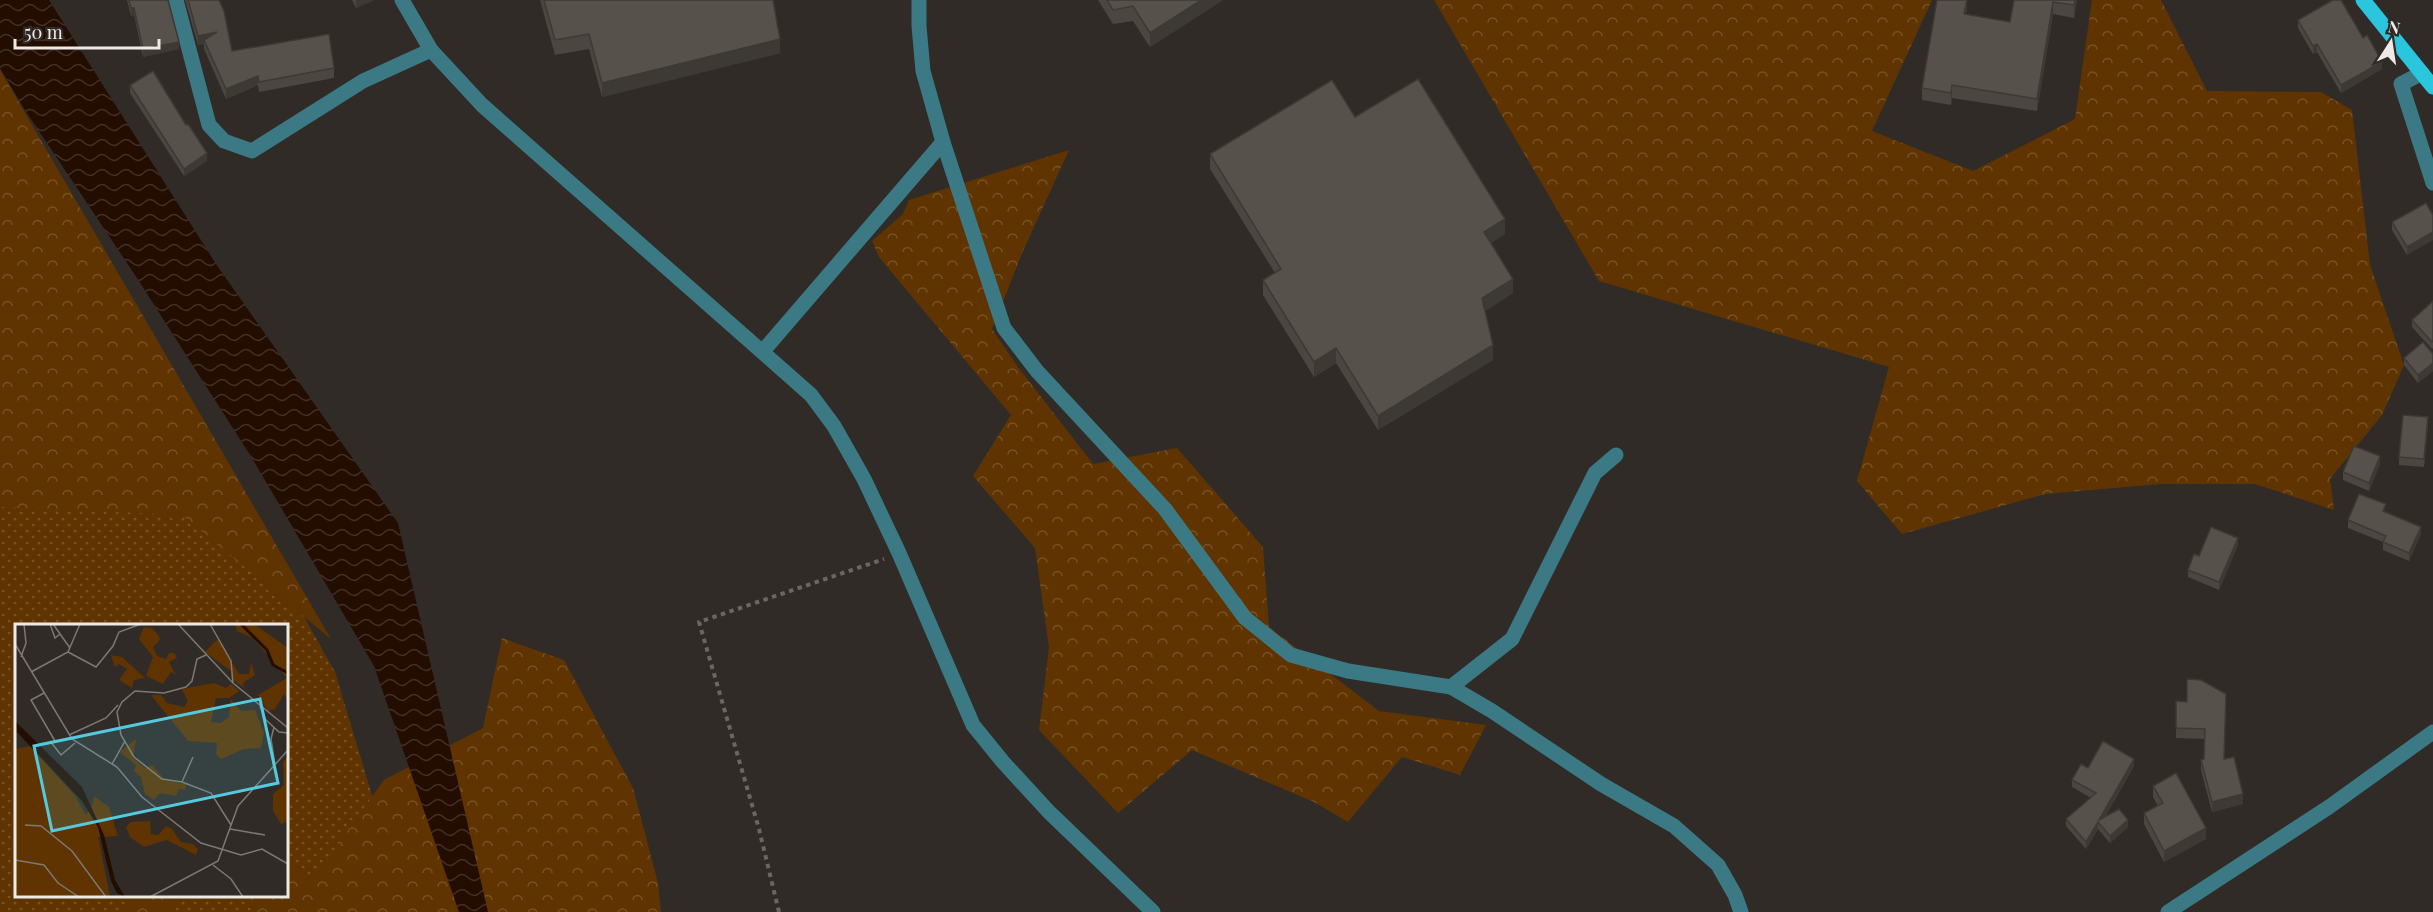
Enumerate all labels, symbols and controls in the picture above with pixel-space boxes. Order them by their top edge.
scale bar [15,12,159,50]
north arrow [2361,12,2421,72]
text: N [2386,15,2402,38]
text: 50 m [24,20,63,44]
inset map [15,624,288,897]

